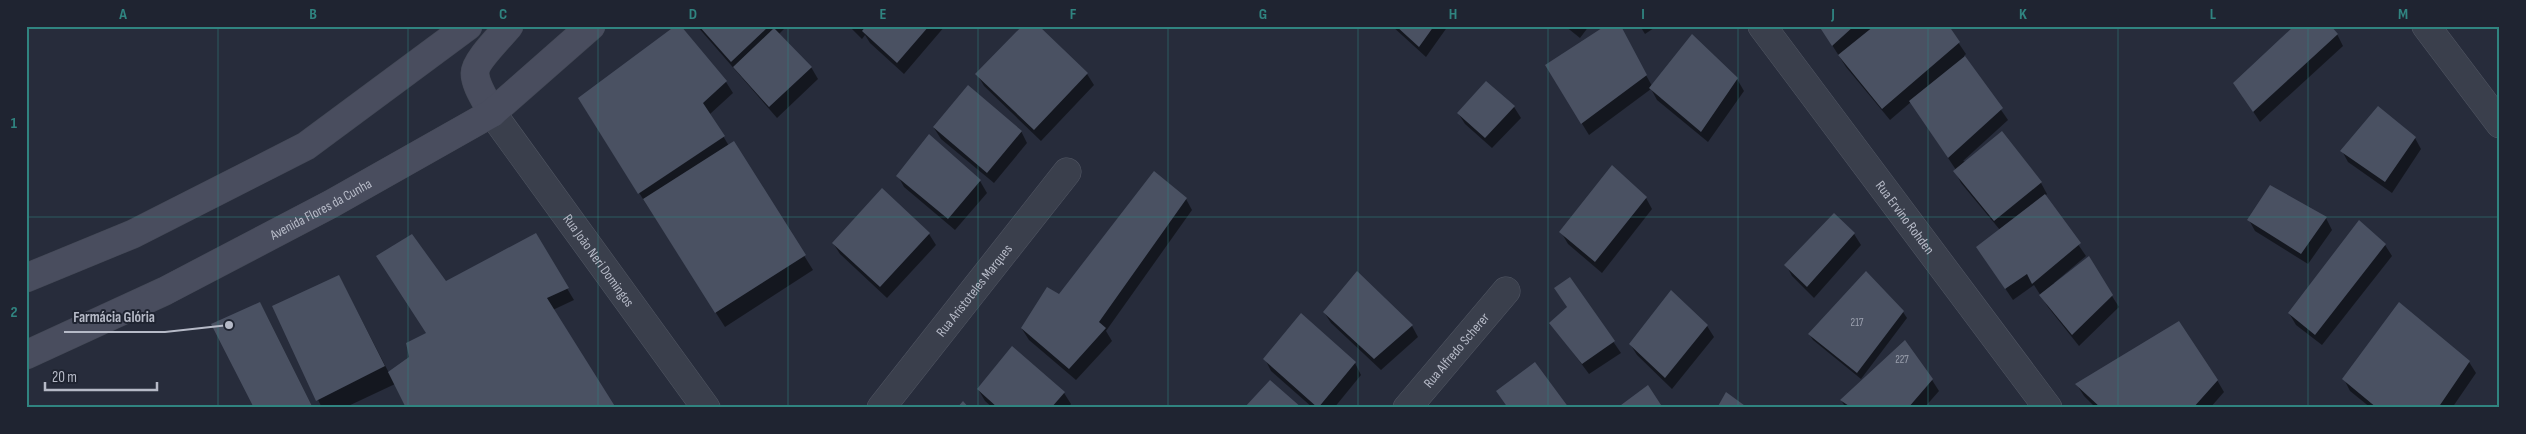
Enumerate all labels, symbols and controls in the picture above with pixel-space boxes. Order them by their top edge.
text: A [118,5,127,24]
text: B [309,5,317,24]
text: C [499,5,507,24]
text: D [689,5,697,24]
text: E [880,5,887,24]
text: F [1070,5,1077,24]
text: G [1259,5,1267,24]
text: H [1449,5,1457,24]
text: I [1641,5,1645,24]
text: J [1830,5,1835,24]
text: K [2019,5,2027,24]
text: L [2210,5,2217,24]
text: M [2398,5,2408,24]
text: 1 [11,114,18,133]
street label: Avenida Flores da Cunha [266,175,375,244]
street label: Rua Ervino Rohden [1872,177,1938,258]
street label: Rua João Neri Domingos [559,211,638,310]
street label: Rua Aristoteles Marques [933,241,1016,340]
callout: Farmácia Glória [64,302,165,332]
text: 2 [10,303,18,322]
text: Farmácia Glória [73,308,155,327]
street label: Rua Alfredo Scherer [1420,309,1493,391]
house number: 217 [1851,316,1864,329]
house number: 227 [1895,353,1909,366]
scale bar [45,359,158,391]
text: 20 m [52,368,77,387]

